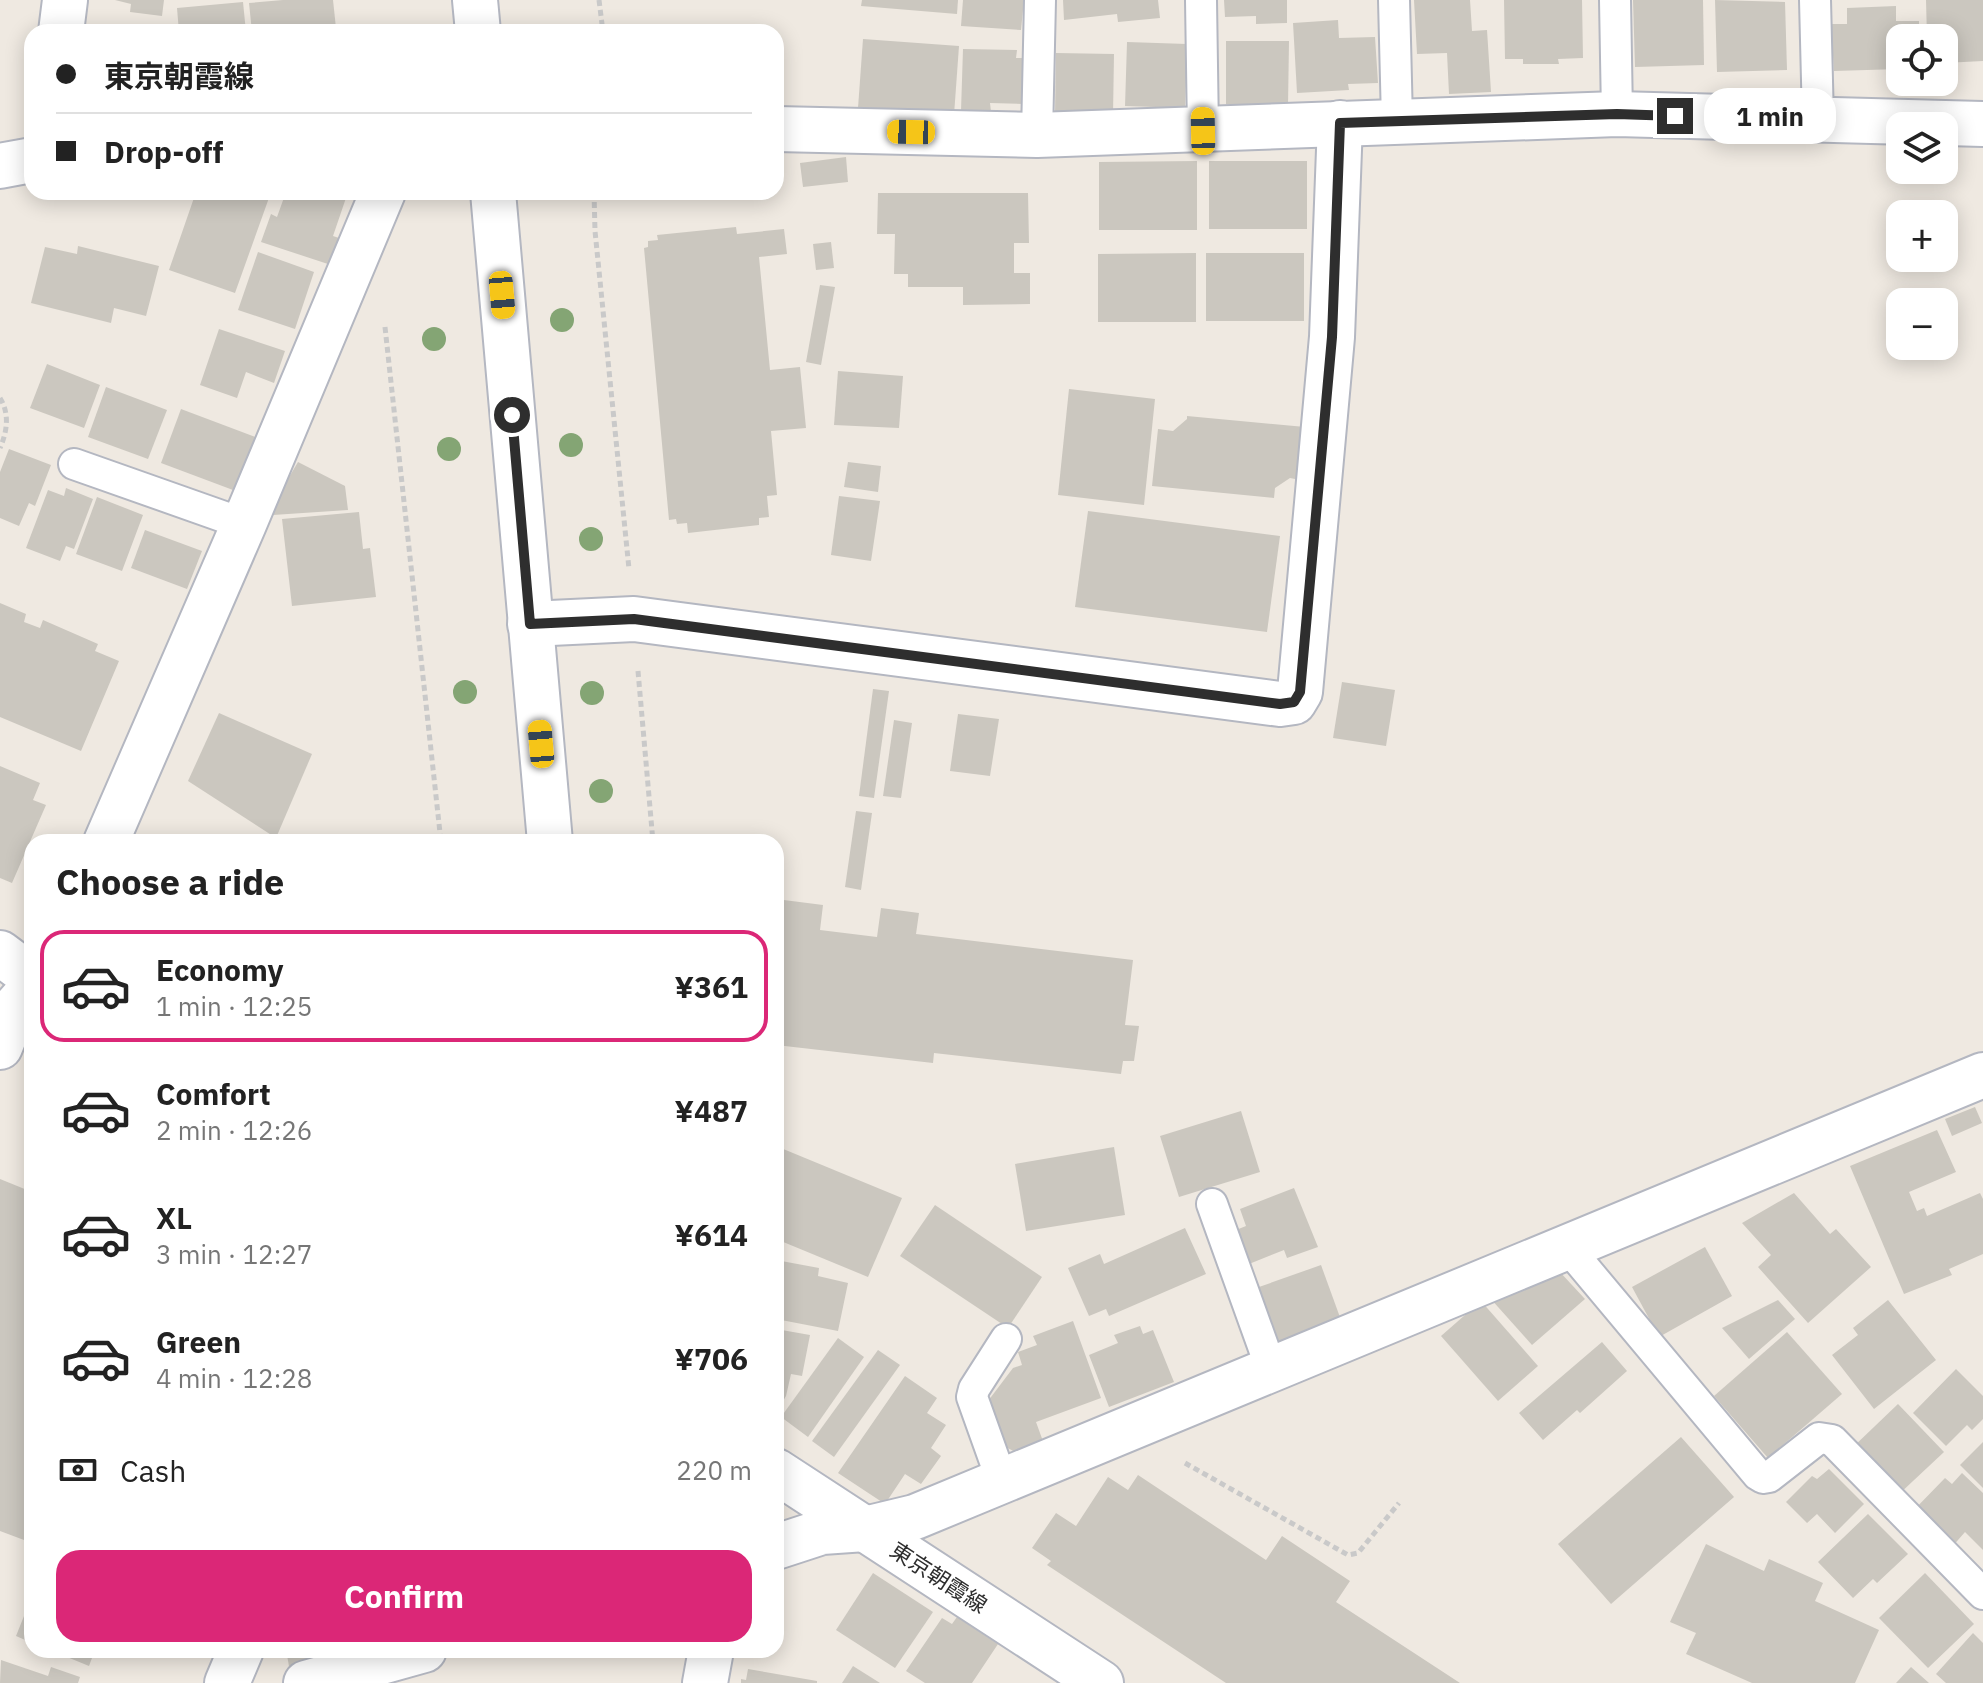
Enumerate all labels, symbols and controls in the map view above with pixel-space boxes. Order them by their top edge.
map controls [1886,24,1958,360]
button: locate [1886,24,1958,96]
text: 東京朝霞線 [104,56,254,95]
callout: 1 min [1703,88,1835,144]
route end [1657,98,1693,134]
text: 1 min [1736,99,1804,133]
car [1191,107,1215,155]
button: layers [1886,112,1958,184]
car [887,120,935,144]
text: Drop-off [104,132,223,171]
button: + [1886,200,1958,272]
car [488,270,516,320]
button: − [1886,288,1958,360]
route start [494,397,530,433]
car [527,719,555,769]
text: Choose a ride [56,858,284,905]
icon: car [60,950,132,1022]
text: Economy [156,950,284,989]
text: ¥361 [675,967,748,1006]
text: 1 min · 12:25 [156,989,312,1023]
icon: car [60,1074,132,1146]
text: Comfort [156,1074,271,1113]
text: ¥487 [675,1091,748,1130]
text: 2 min · 12:26 [156,1113,312,1147]
icon: car [60,1198,132,1270]
text: XL [156,1198,192,1237]
text: ¥614 [675,1215,748,1254]
text: 3 min · 12:27 [156,1237,312,1271]
icon: car [60,1322,132,1394]
text: Green [156,1322,241,1361]
text: ¥706 [675,1339,748,1378]
text: 4 min · 12:28 [156,1361,312,1395]
icon: cash [56,1448,100,1492]
text: Cash [120,1451,186,1490]
text: 220 m [676,1453,752,1487]
street label: 東京朝霞線 [885,1535,993,1619]
button: Confirm [56,1550,752,1642]

